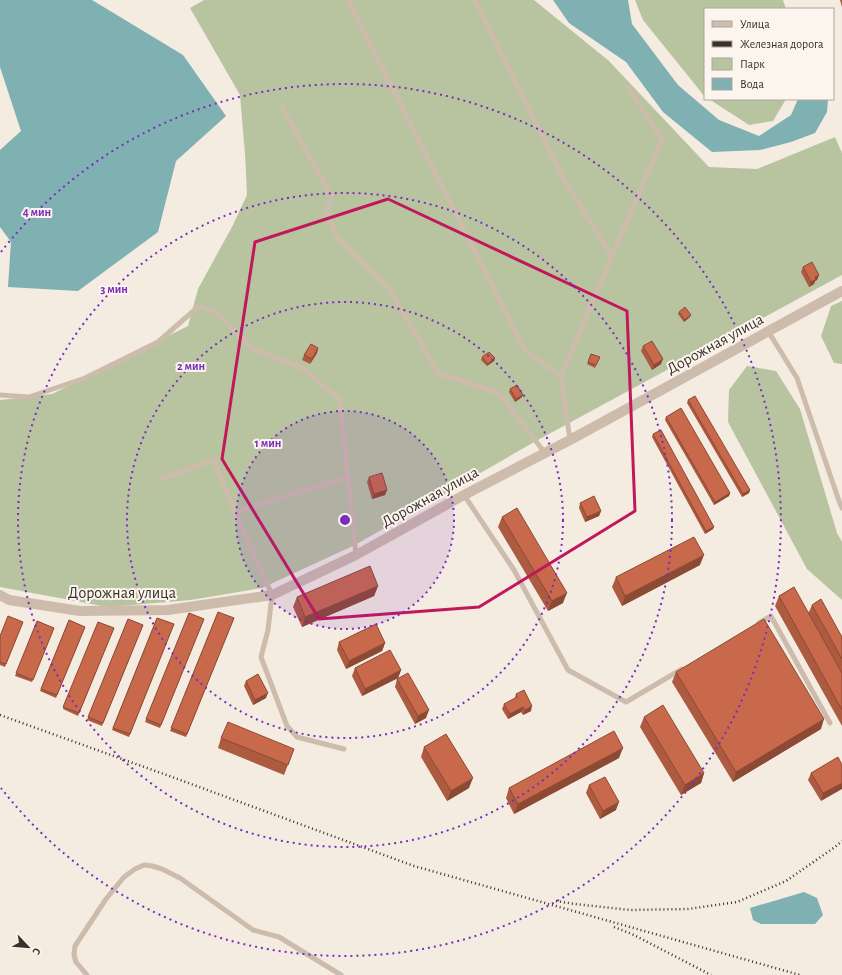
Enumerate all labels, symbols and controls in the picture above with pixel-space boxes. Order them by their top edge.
legend [704,8,834,100]
text: Улица [740,18,770,30]
text: Железная дорога [740,38,824,50]
text: Парк [740,58,765,70]
text: Вода [740,78,764,90]
text: 4 мин [23,206,51,218]
text: 3 мин [100,283,128,295]
street label: Дорожная улица [664,311,767,378]
text: 2 мин [177,360,205,372]
text: 1 мин [255,437,281,449]
street label: Дорожная улица [379,464,482,531]
centre of rings [338,513,352,527]
street label: Дорожная улица [68,585,176,602]
north arrow [8,927,48,967]
text: С [30,946,43,956]

